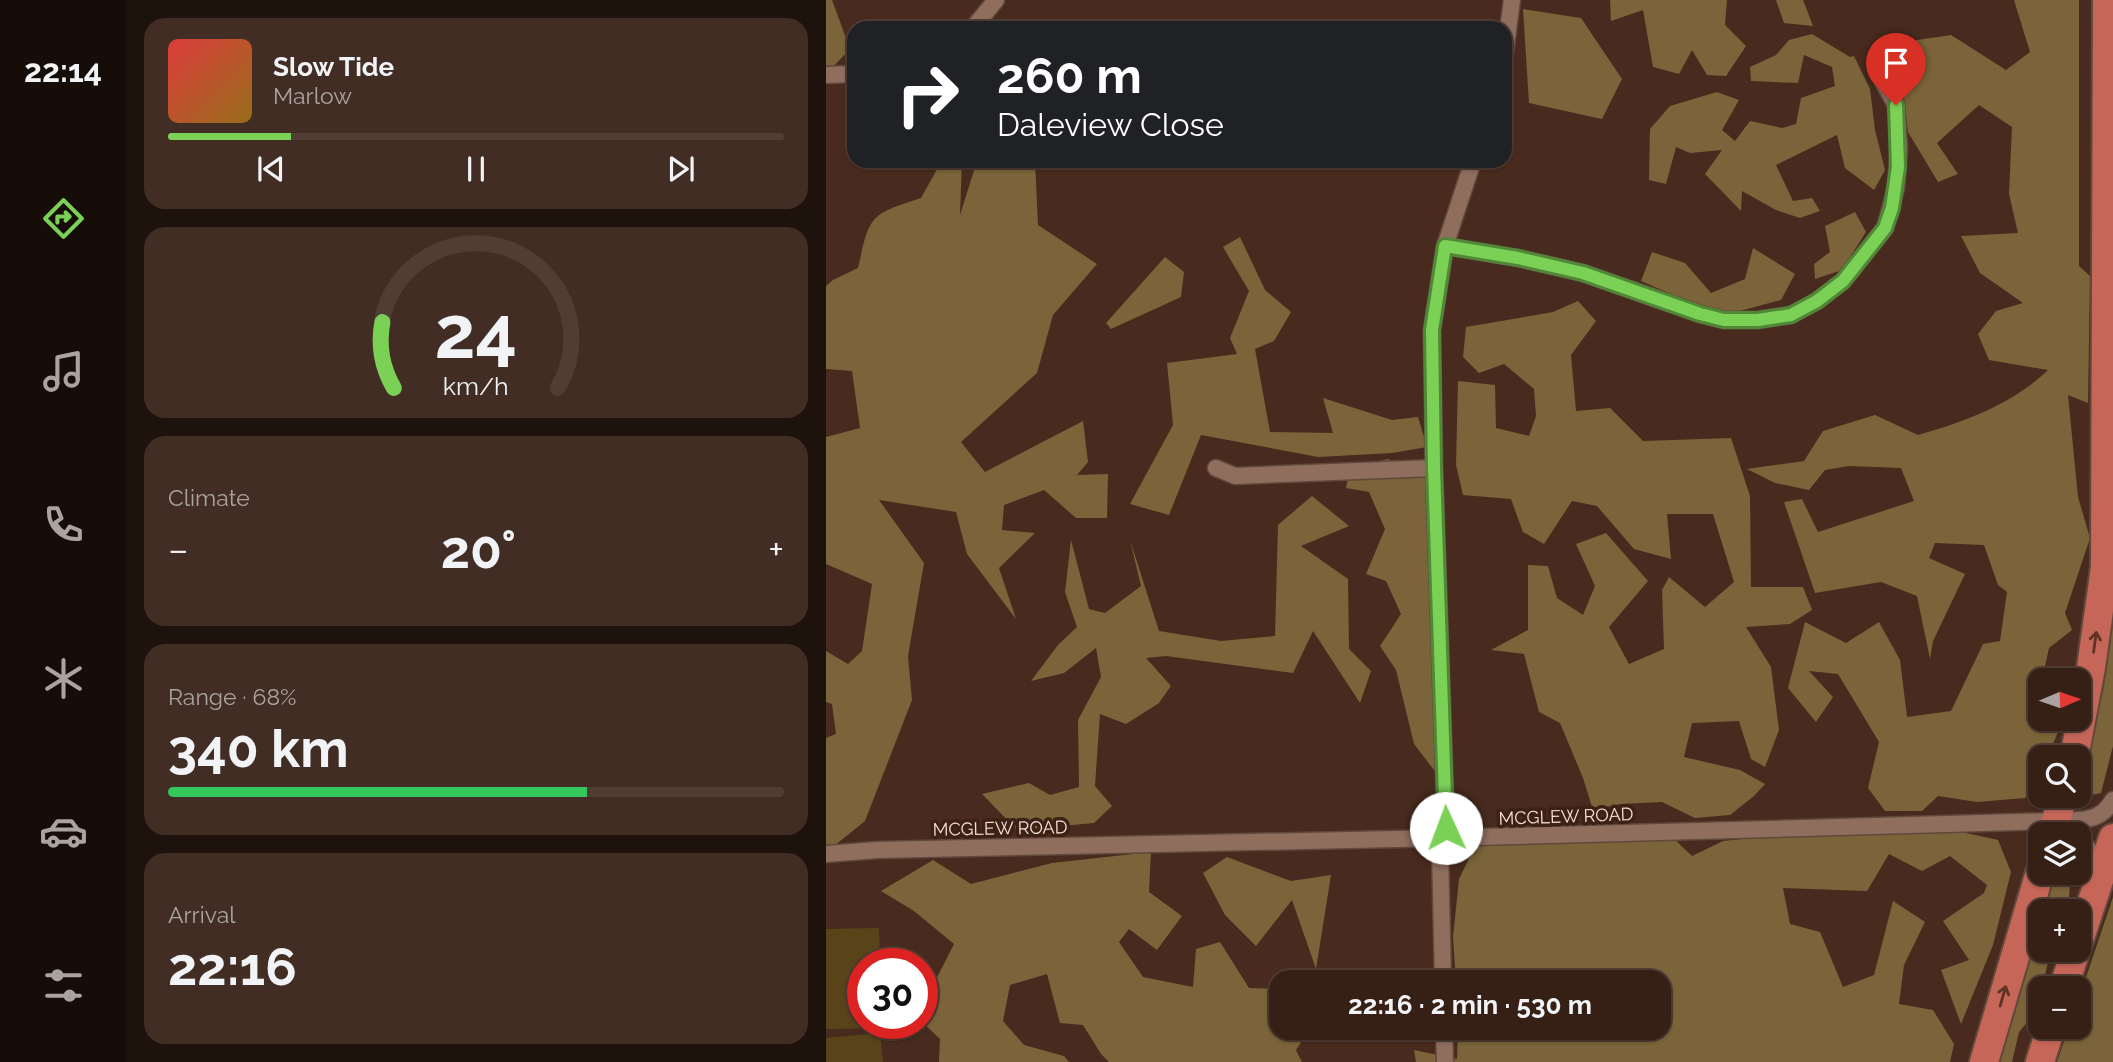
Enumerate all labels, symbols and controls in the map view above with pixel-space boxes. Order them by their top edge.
pin [1866,33,1926,105]
icon: arrive [1877,44,1915,82]
text: 260 m [997,47,1142,104]
icon: right [882,49,973,140]
text: 22:14 [24,52,102,89]
text: Slow Tide [273,52,394,82]
text: Marlow [273,82,352,109]
text: Daleview Close [997,106,1224,143]
icon: previous [252,150,290,188]
icon: pause [457,150,495,188]
icon: next [662,150,700,188]
icon: directions [39,194,88,243]
text: 24 [435,291,517,376]
icon: music [39,347,88,396]
text: km/h [443,371,509,401]
text: Climate [168,484,250,511]
icon: phone [39,500,88,549]
text: 20° [441,519,516,580]
text: − [168,527,188,572]
text: + [768,527,784,572]
one-way arrow [2088,631,2101,654]
icon: climate [39,654,88,703]
north arrow [2028,668,2091,732]
map controls [2028,668,2091,1039]
text: Range · 68% [168,683,297,710]
text: 340 km [168,718,349,779]
button: search [2028,745,2091,808]
position arrow [1409,791,1483,865]
street label: MCGLEW ROAD [1498,803,1634,829]
icon: car [39,807,88,856]
street label: MCGLEW ROAD [932,816,1068,840]
button: layers [2028,822,2091,885]
button: + [2028,899,2091,962]
text: Arrival [168,901,235,928]
text: 22:16 [168,936,297,997]
speed limit sign: 30 [847,948,938,1039]
icon: filters [39,961,88,1010]
button: − [2028,976,2091,1039]
one-way arrow [1997,986,2010,1008]
text: 22:16 · 2 min · 530 m [1348,990,1592,1020]

